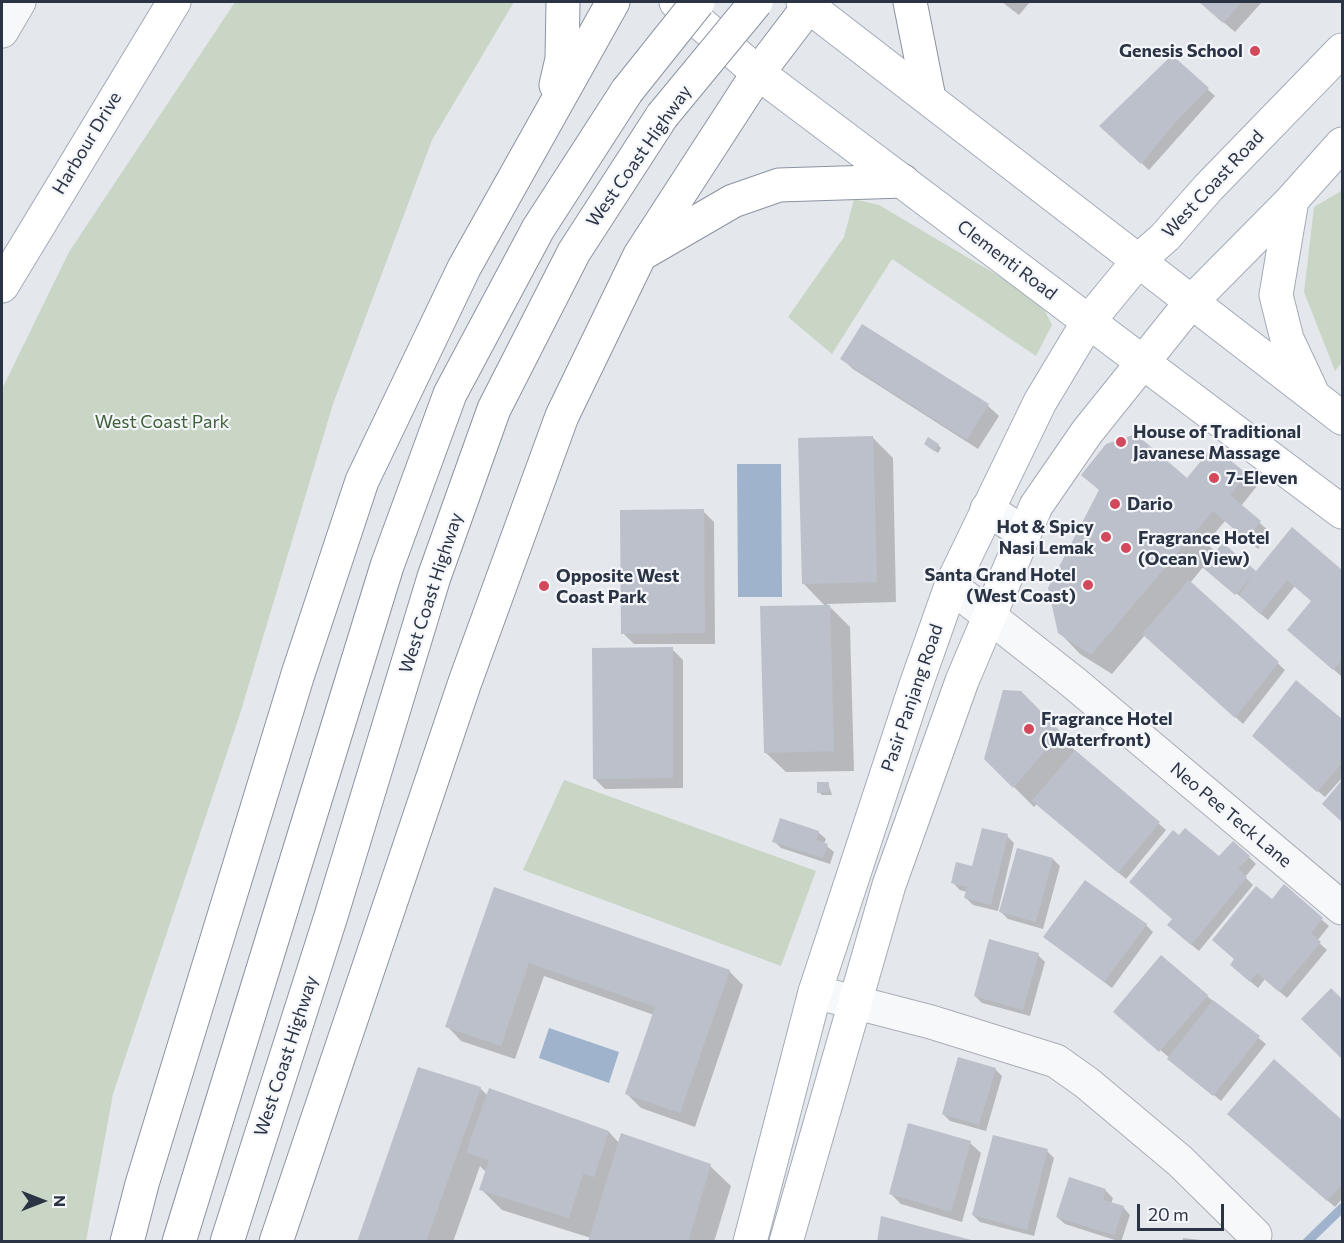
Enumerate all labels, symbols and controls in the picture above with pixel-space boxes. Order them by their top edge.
place label: Genesis School [1119,40,1243,62]
marker: Genesis School [1248,44,1262,58]
street label: West Coast Highway [582,81,696,231]
street label: Harbour Drive [48,88,126,198]
street label: West Coast Road [1158,126,1268,242]
street label: Clementi Road [953,215,1061,305]
park label: West Coast Park [95,411,229,433]
place label: House of Traditional Javanese Massage [1133,421,1301,464]
marker: House of Traditional Javanese Massage [1114,435,1128,449]
place label: 7-Eleven [1226,467,1298,489]
marker: 7-Eleven [1207,471,1221,485]
place label: Dario [1127,493,1173,515]
marker: Dario [1108,497,1122,511]
street label: West Coast Highway [395,510,467,676]
place label: Hot & Spicy Nasi Lemak [996,516,1094,558]
place label: Fragrance Hotel (Ocean View) [1138,527,1270,570]
marker: Hot & Spicy Nasi Lemak [1099,530,1113,544]
marker: Fragrance Hotel (Ocean View) [1119,541,1133,555]
place label: Santa Grand Hotel (West Coast) [924,564,1076,606]
place label: Opposite West Coast Park [556,565,679,608]
marker: Santa Grand Hotel (West Coast) [1081,578,1095,592]
marker: Opposite West Coast Park [537,579,551,593]
street label: Pasir Panjang Road [877,621,947,775]
place label: Fragrance Hotel (Waterfront) [1041,708,1173,750]
marker: Fragrance Hotel (Waterfront) [1022,722,1036,736]
street label: Neo Pee Teck Lane [1166,758,1296,872]
street label: West Coast Highway [250,973,322,1139]
north arrow [12,1171,72,1231]
scale bar [1140,1192,1227,1230]
text: N [51,1195,70,1207]
text: 20 m [1148,1203,1189,1225]

